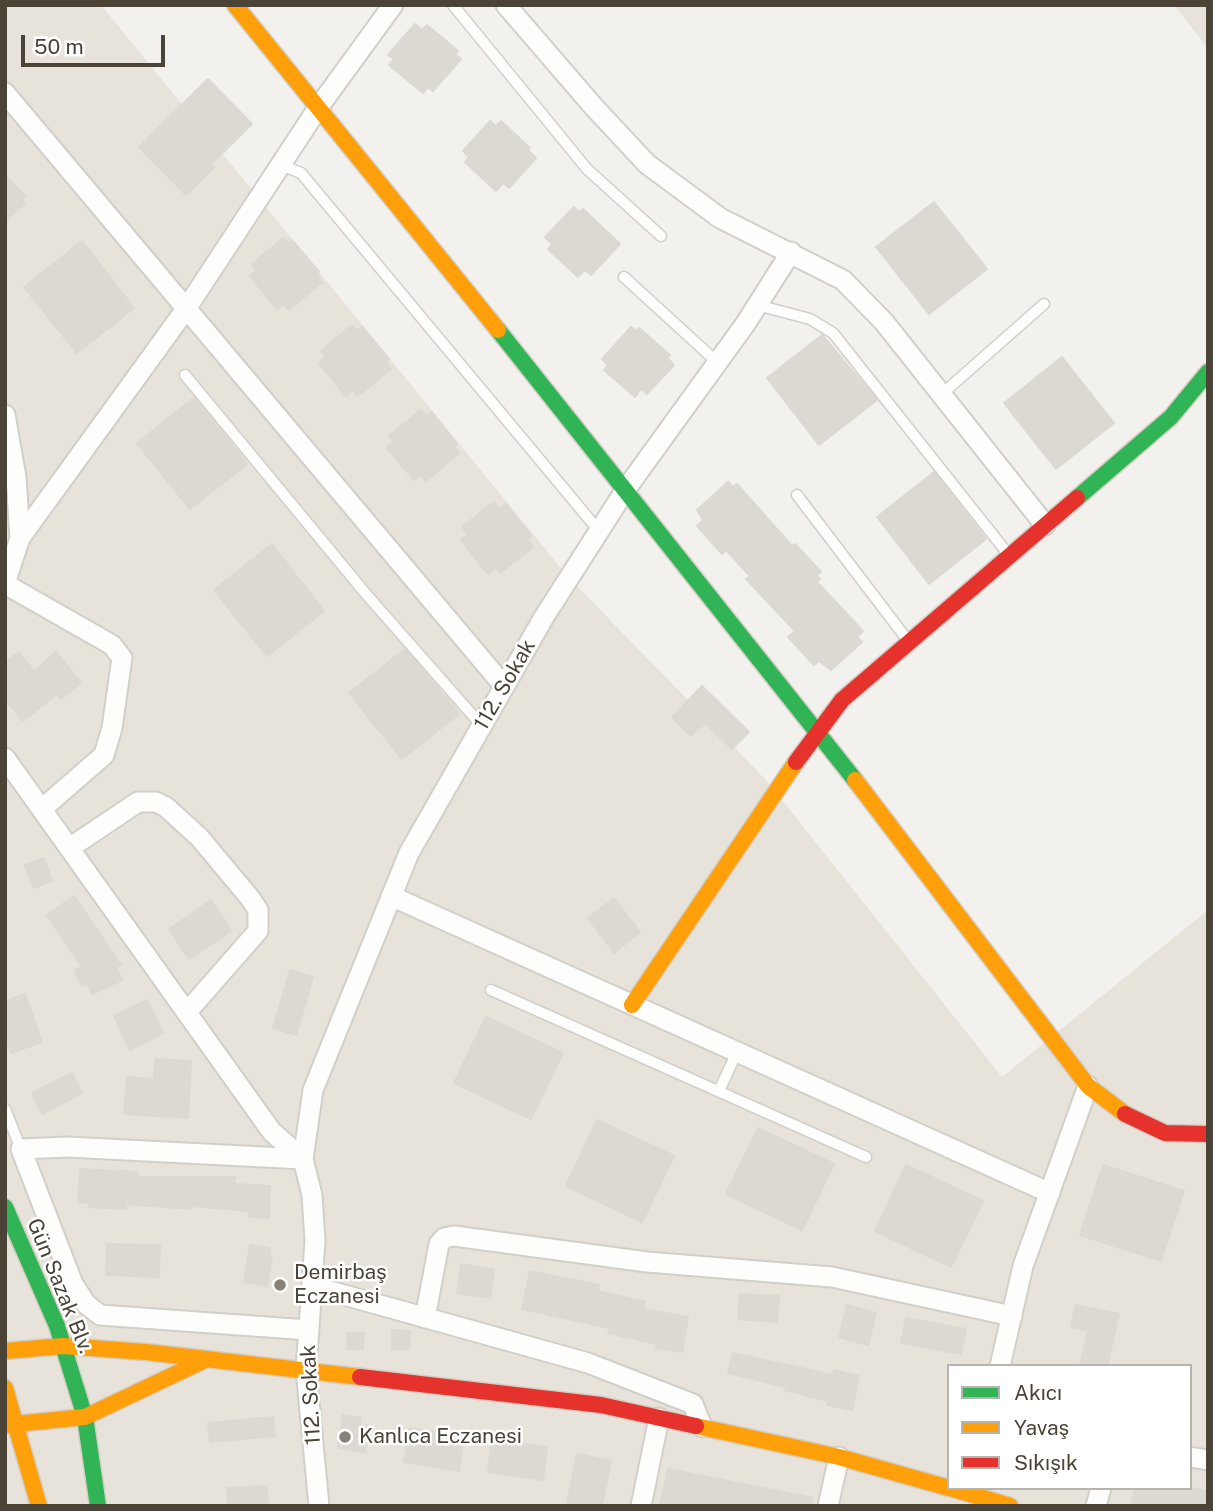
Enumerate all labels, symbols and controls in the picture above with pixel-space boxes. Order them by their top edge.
scale bar [24,21,168,65]
text: 50 m [34,34,84,59]
street label: 112. Sokak [469,635,541,735]
street label: Gün Sazak Blv. [21,1215,99,1357]
place label: Demirbaş Eczanesi [294,1260,387,1310]
marker: Demirbaş Eczanesi [272,1277,288,1293]
street label: 112. Sokak [296,1344,326,1446]
legend [947,1364,1192,1490]
text: Akıcı [1014,1380,1062,1405]
text: Yavaş [1014,1415,1069,1440]
place label: Kanlıca Eczanesi [359,1424,522,1450]
marker: Kanlıca Eczanesi [337,1429,353,1445]
text: Sıkışık [1014,1450,1078,1475]

